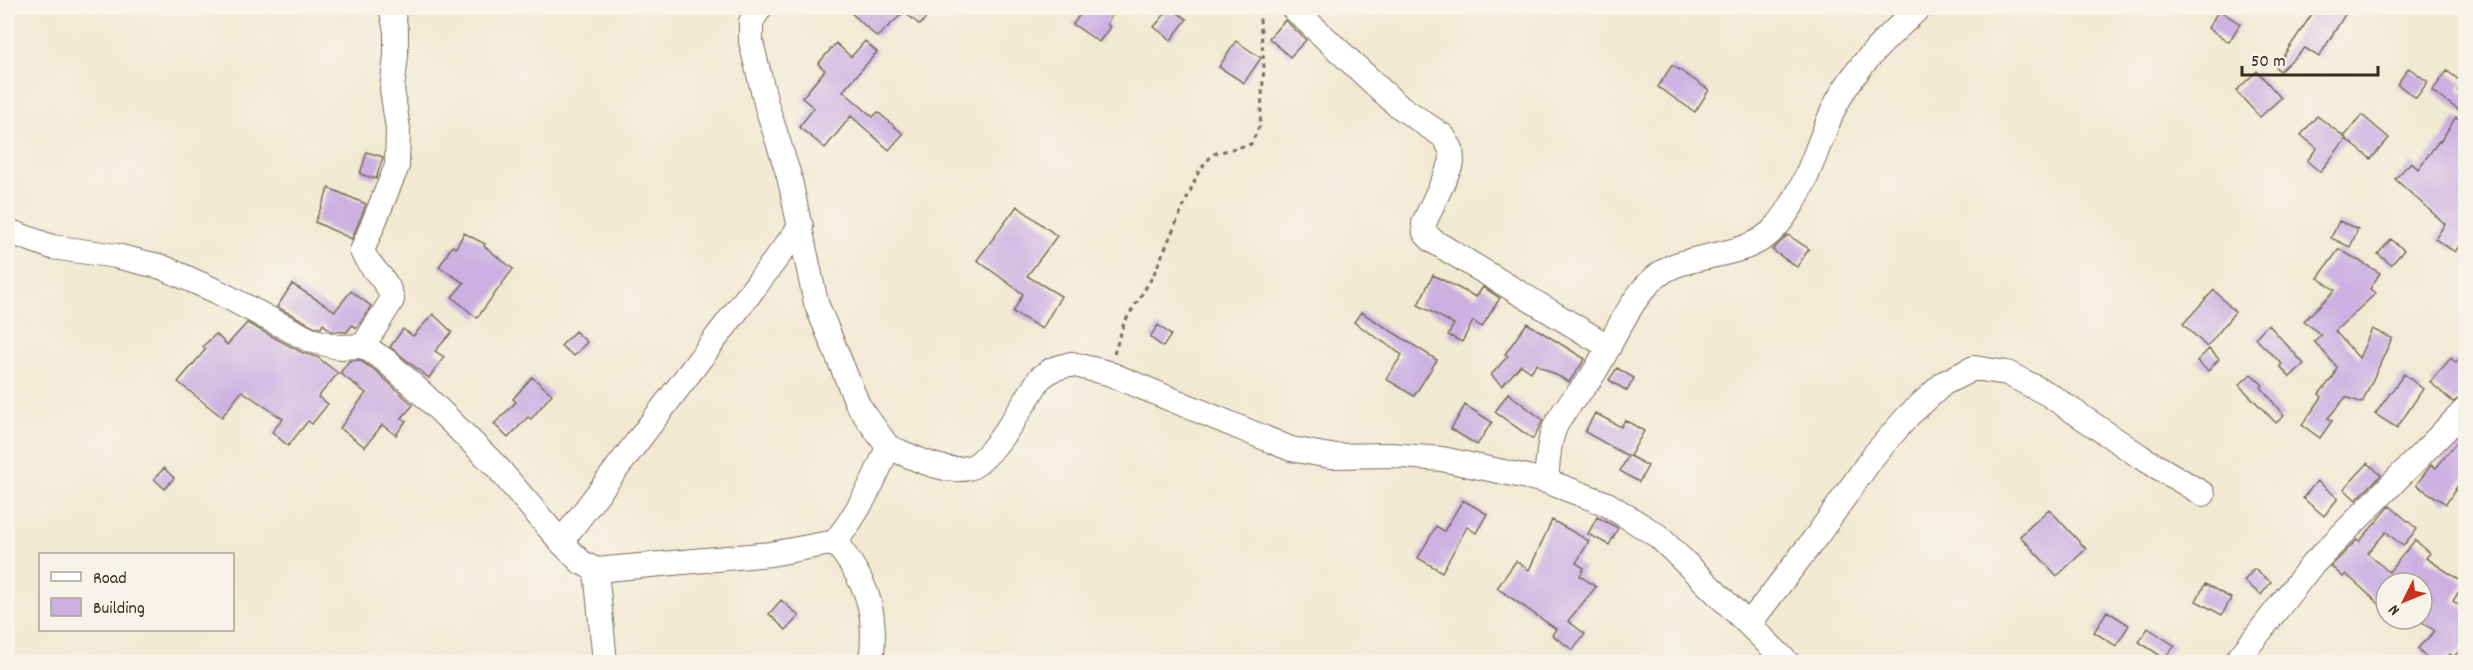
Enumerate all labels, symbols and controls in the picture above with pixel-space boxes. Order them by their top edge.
scale bar [2242,39,2378,77]
text: 50 m [2251,50,2286,75]
legend [39,553,234,631]
text: Road [93,567,127,592]
north arrow [2374,571,2434,631]
text: Building [93,597,145,622]
text: N [2384,599,2406,620]

